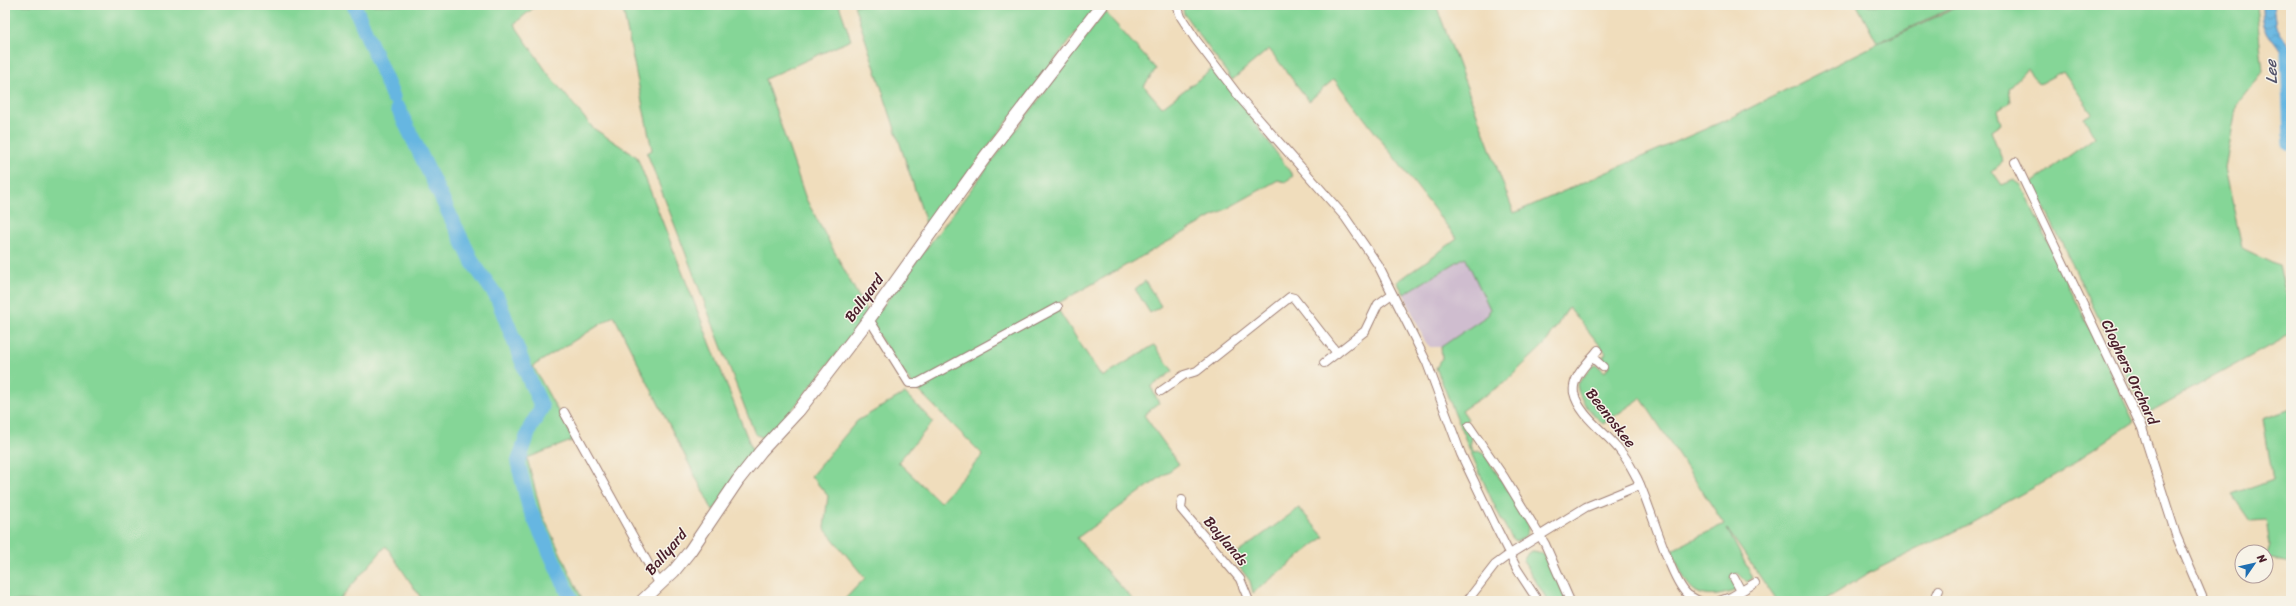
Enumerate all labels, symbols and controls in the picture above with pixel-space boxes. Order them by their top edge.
water label: Lee [2256,58,2286,84]
street label: Ballyard [837,267,891,328]
street label: Cloghers Orchard [2094,315,2166,430]
street label: Beenoskee [1579,382,1643,454]
street label: Baylands [1197,510,1255,572]
street label: Ballyard [638,522,695,581]
north arrow [2234,544,2274,584]
text: N [2251,549,2272,567]

